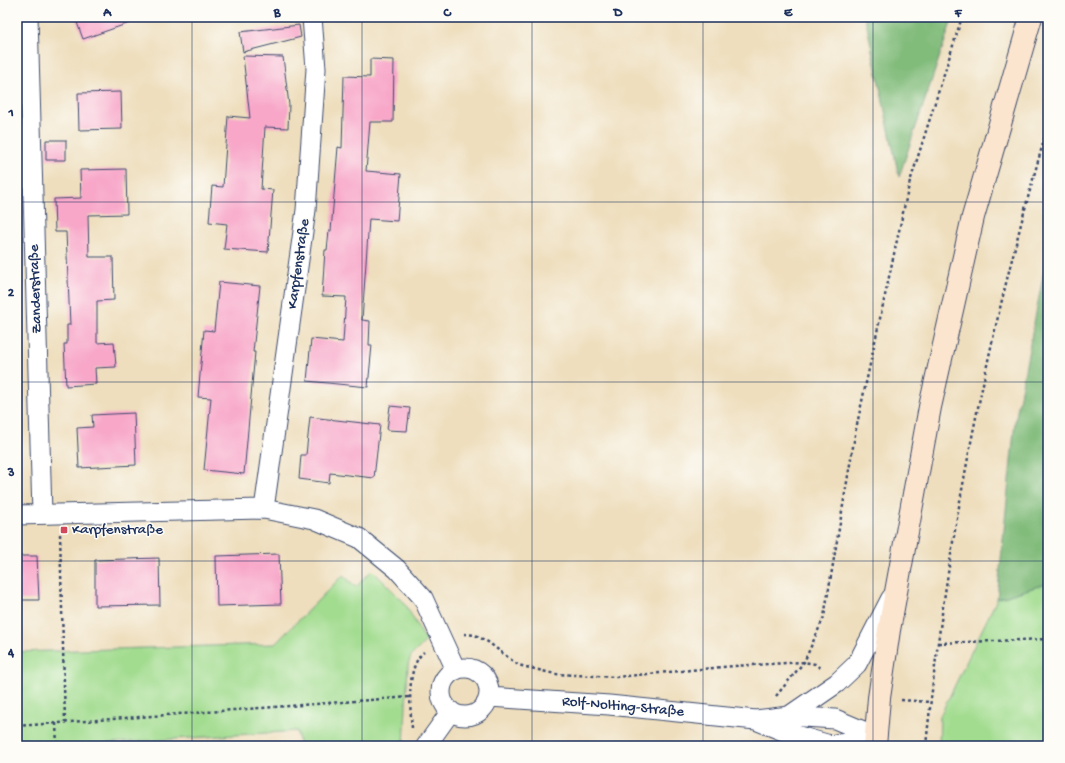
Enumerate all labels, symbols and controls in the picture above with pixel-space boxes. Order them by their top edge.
text: A [102,6,112,21]
text: B [273,6,282,21]
text: C [442,6,452,21]
text: D [613,6,623,21]
text: E [784,6,793,21]
text: F [954,6,963,21]
text: 1 [7,106,14,121]
street label: Karpfenstraße [284,217,314,310]
street label: Zanderstraße [25,244,47,334]
text: 2 [8,286,15,301]
text: 3 [7,466,15,481]
place label: Karpfenstraße [72,521,163,539]
marker: Karpfenstraße [59,525,69,535]
text: 4 [7,646,15,661]
street label: Rolf-Nolting-Straße [561,693,685,721]

